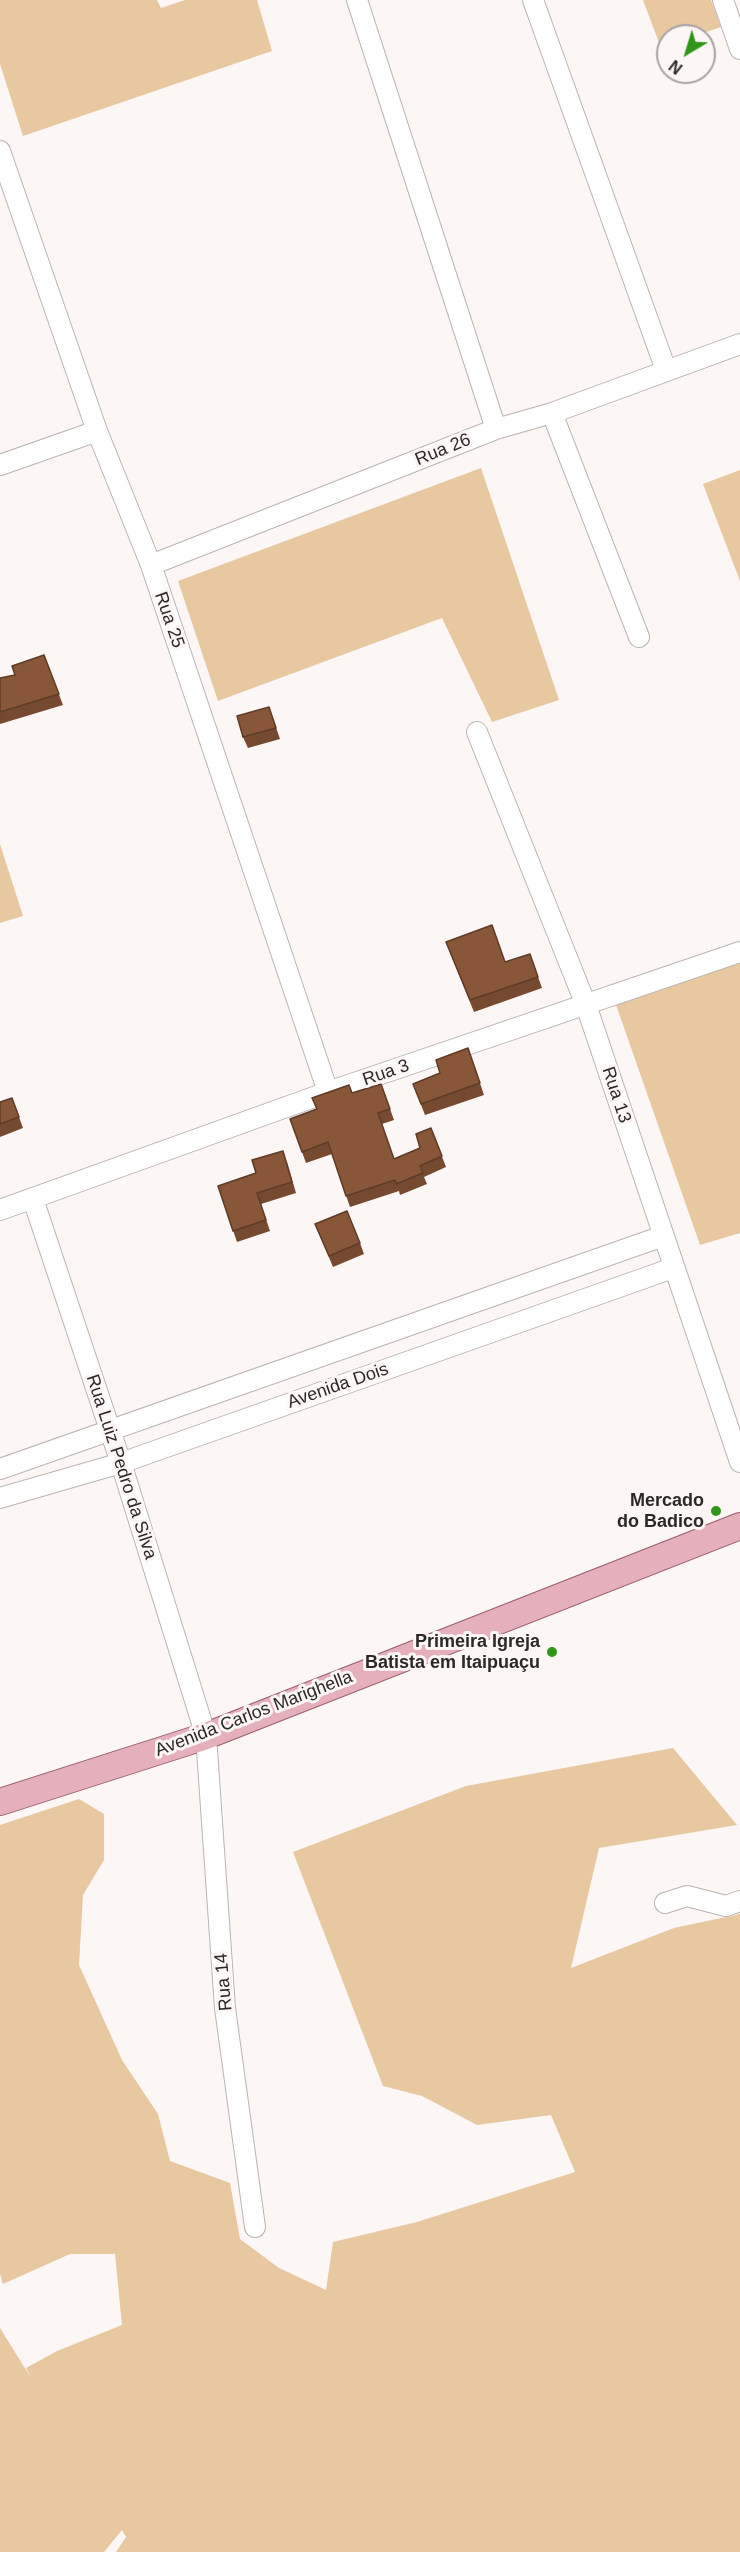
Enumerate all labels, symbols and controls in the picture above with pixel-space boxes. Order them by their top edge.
north arrow [656,24,716,84]
text: N [666,57,686,77]
street label: Rua 26 [412,429,474,471]
street label: Rua 25 [149,589,189,651]
street label: Rua 3 [360,1055,412,1091]
street label: Rua 13 [597,1064,635,1126]
street label: Avenida Dois [284,1359,392,1413]
street label: Rua Luiz Pedro da Silva [81,1372,161,1562]
place label: Mercado do Badico [617,1490,704,1532]
marker: Mercado do Badico [709,1504,723,1518]
place label: Primeira Igreja Batista em Itaipuaçu [365,1631,540,1674]
marker: Primeira Igreja Batista em Itaipuaçu [545,1645,559,1659]
street label: Avenida Carlos Marighella [152,1666,356,1762]
street label: Rua 14 [211,1952,237,2012]

